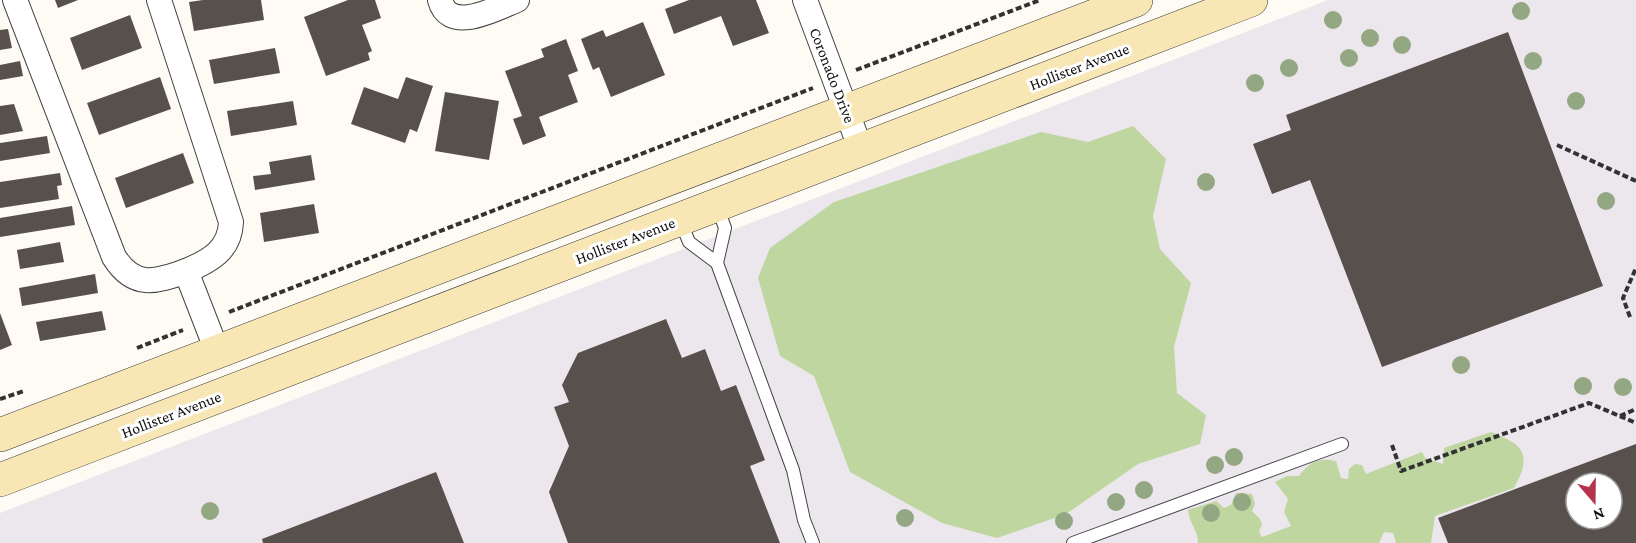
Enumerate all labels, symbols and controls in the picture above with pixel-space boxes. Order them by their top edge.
street label: Coronado Drive [807,25,859,125]
street label: Hollister Avenue [1027,40,1131,93]
street label: Hollister Avenue [573,214,677,267]
street label: Hollister Avenue [119,388,223,441]
north arrow [1564,471,1624,531]
text: N [1591,505,1607,525]

